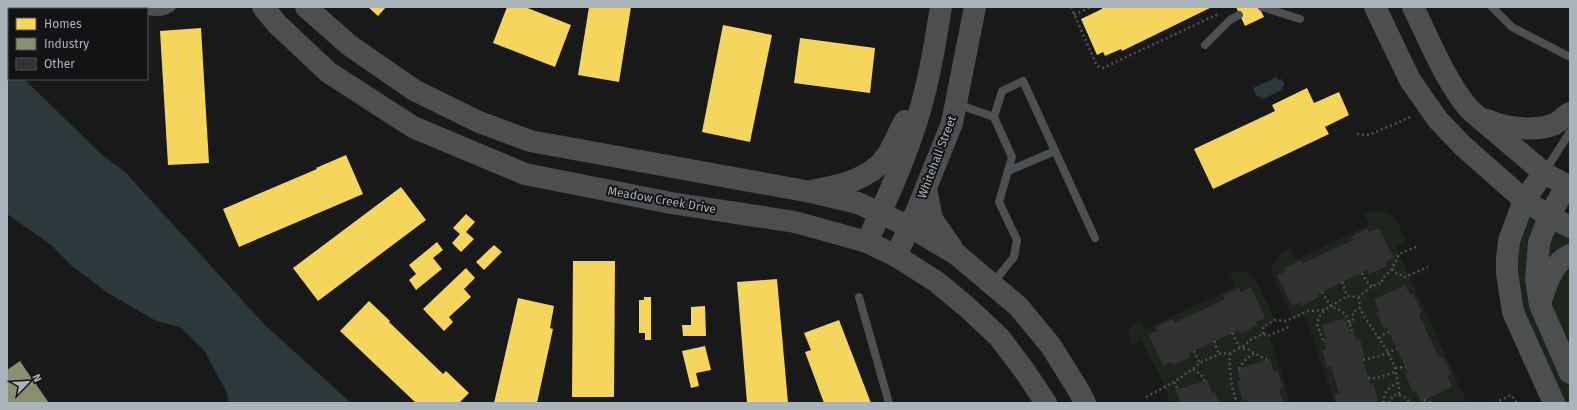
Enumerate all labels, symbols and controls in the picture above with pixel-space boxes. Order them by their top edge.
legend [8,8,148,80]
text: Homes [44,17,82,31]
text: Industry [44,37,89,51]
text: Other [44,57,75,71]
street label: Whitehall Street [915,113,959,200]
street label: Meadow Creek Drive [607,184,717,216]
north arrow [8,362,48,402]
text: N [29,372,44,384]

